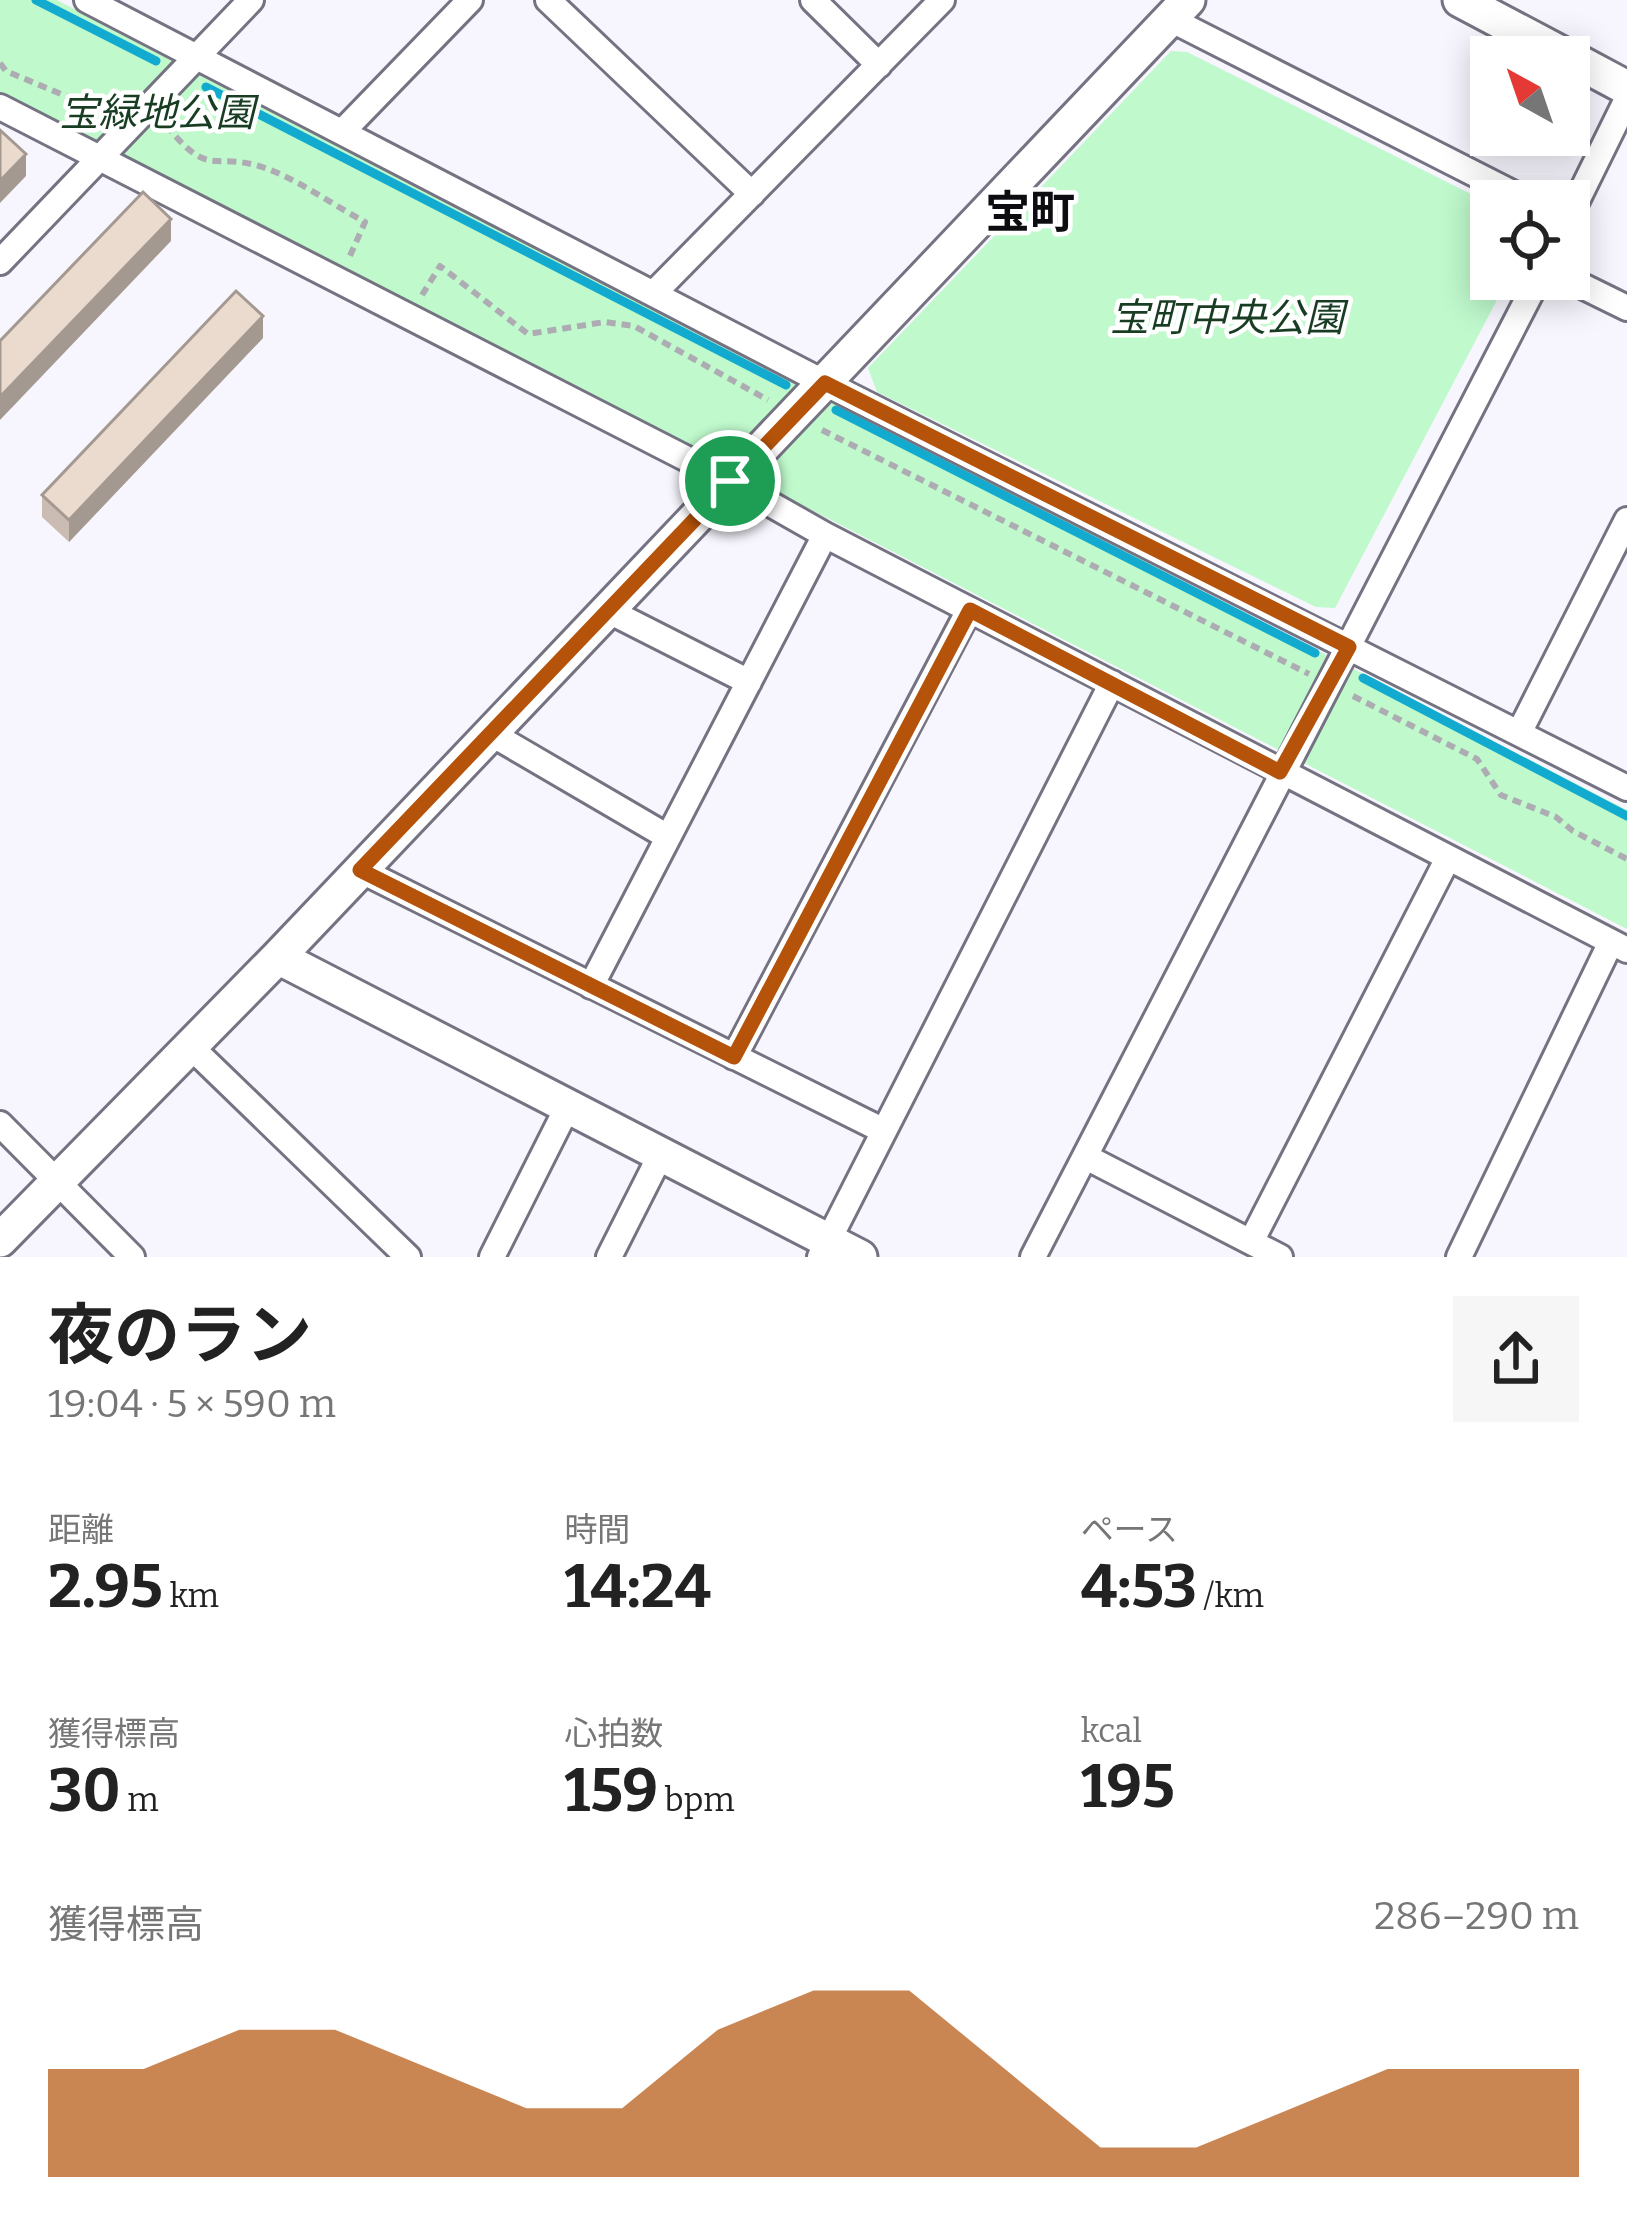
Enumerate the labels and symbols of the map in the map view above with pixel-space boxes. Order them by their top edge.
north arrow [1470,36,1590,156]
park label: 宝緑地公園 [59,90,259,136]
district label: 宝町 [985,186,1075,240]
park label: 宝町中央公園 [1110,295,1349,341]
pin [679,430,781,532]

